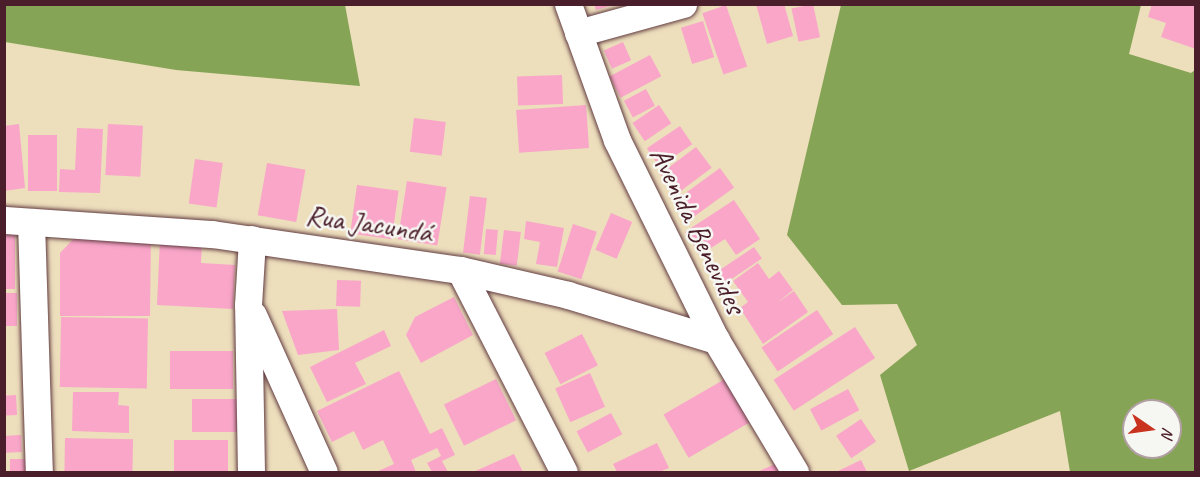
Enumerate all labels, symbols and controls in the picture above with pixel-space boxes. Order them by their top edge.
street label: Avenida Benevides [642,141,754,319]
street label: Rua Jacundá [303,196,435,250]
north arrow [1122,399,1182,459]
text: N [1157,426,1178,440]

